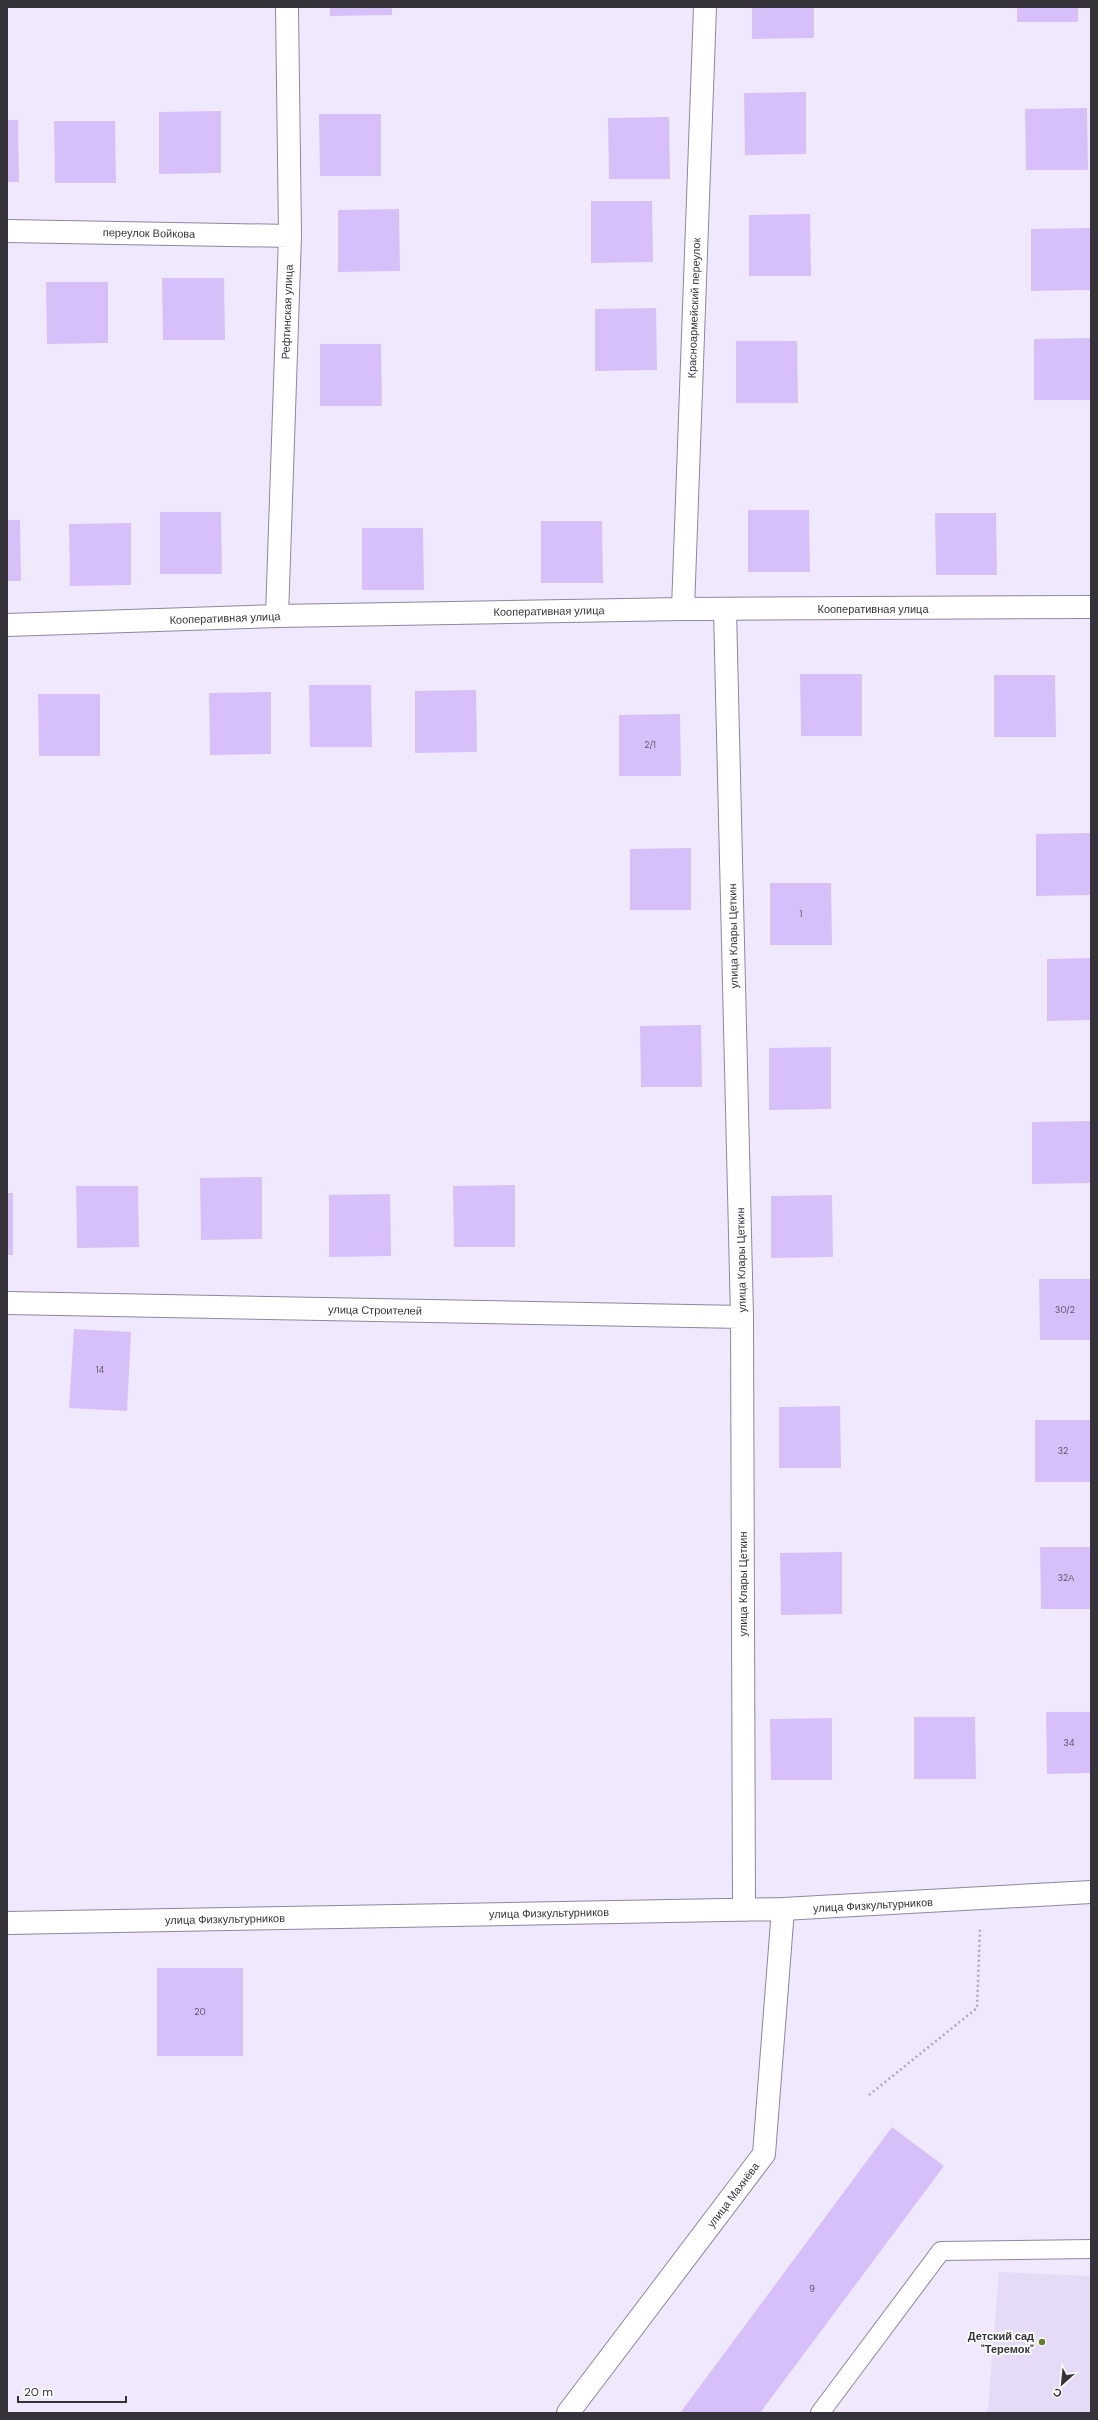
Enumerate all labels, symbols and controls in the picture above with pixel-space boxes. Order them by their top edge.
street label: переулок Войкова [103,225,196,241]
street label: Красноармейский переулок [685,237,703,379]
street label: Рефтинская улица [278,263,296,360]
street label: Кооперативная улица [817,602,929,616]
street label: Кооперативная улица [493,603,606,619]
street label: Кооперативная улица [169,609,282,627]
house number: 2/1 [644,739,656,751]
street label: улица Клары Цеткин [725,883,741,989]
house number: 1 [800,908,803,920]
street label: улица Клары Цеткин [733,1207,749,1313]
street label: улица Строителей [328,1302,422,1318]
house number: 30/2 [1055,1304,1075,1316]
house number: 14 [96,1364,105,1376]
house number: 32 [1058,1445,1068,1457]
street label: улица Клары Цеткин [736,1531,750,1637]
house number: 32А [1058,1572,1074,1584]
house number: 34 [1064,1737,1075,1749]
street label: улица Физкультурников [813,1895,933,1915]
street label: улица Физкультурников [489,1905,609,1921]
street label: улица Физкультурников [165,1911,285,1927]
house number: 20 [194,2006,206,2018]
street label: улица Махнёва [704,2159,763,2230]
house number: 9 [809,2283,815,2295]
place label: Детский сад "Теремок" [968,2329,1034,2356]
marker: Детский сад "Теремок" [1037,2337,1047,2347]
north arrow [1042,2364,1082,2404]
scale bar [18,2378,126,2404]
text: 20 m [24,2384,53,2400]
text: С [1051,2385,1064,2401]

